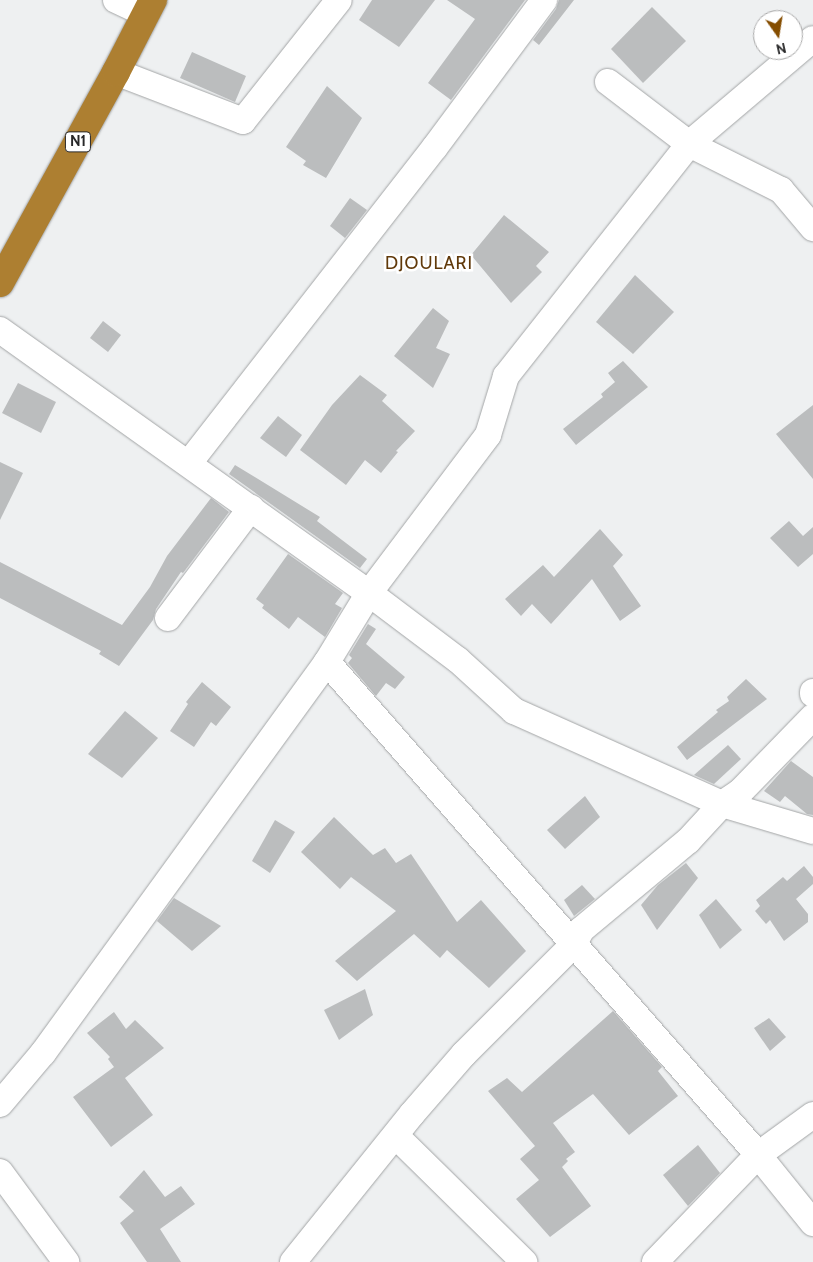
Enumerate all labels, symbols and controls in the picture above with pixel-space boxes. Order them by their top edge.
north arrow [753,10,803,60]
text: N [774,39,788,59]
road number: N1 [64,130,92,154]
district label: DJOULARI [384,252,474,274]

